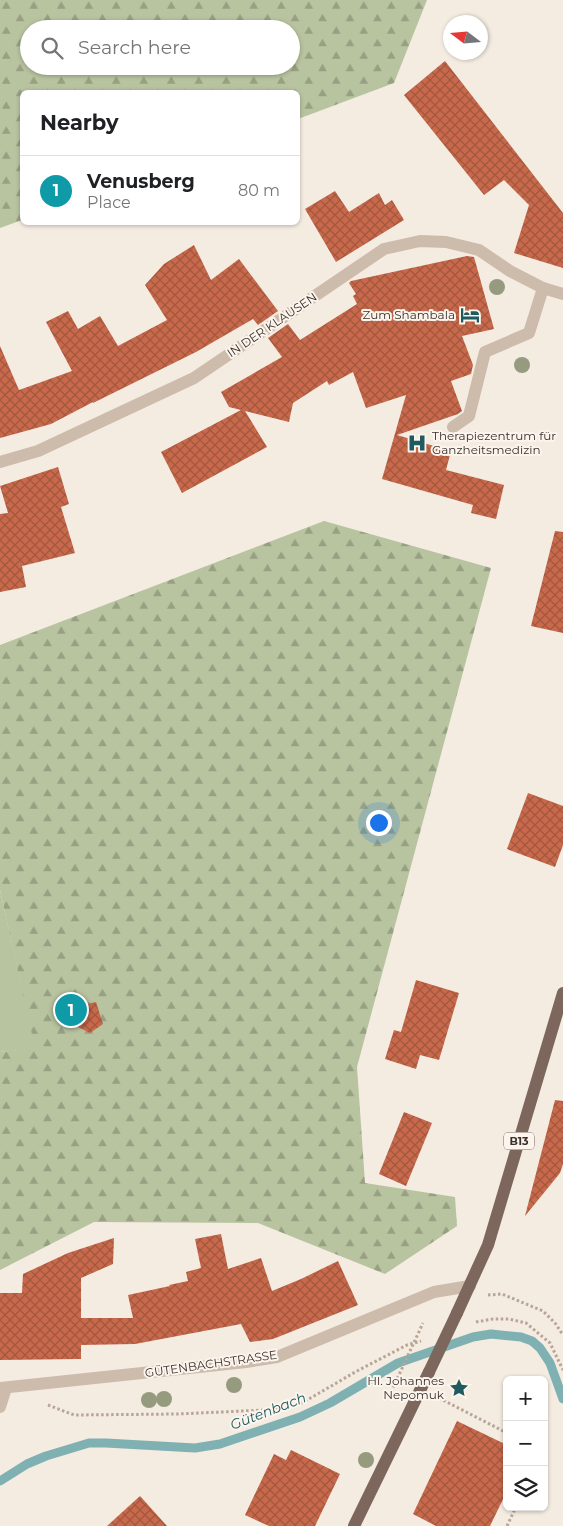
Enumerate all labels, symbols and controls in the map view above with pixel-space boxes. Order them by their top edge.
north arrow [443,15,488,60]
search box [20,20,300,75]
icon: search [38,34,66,62]
text: Search here [78,36,191,59]
text: Nearby [40,110,119,135]
text: Venusberg [87,170,195,193]
text: 1 [53,181,59,200]
text: 80 m [238,181,280,200]
text: Place [87,193,131,212]
street label: IN DER KLAUSEN [224,289,319,360]
hotel icon: Zum Shambala [459,304,481,326]
place label: Zum Shambala [363,307,455,322]
place label: Therapiezentrum für Ganzheitsmedizin [432,428,556,457]
hospital icon: Therapiezentrum für Ganzheitsmedizin [406,432,428,454]
your location [366,810,392,836]
pin: 1 [55,991,87,1029]
road number: B13 [504,1132,534,1150]
street label: GÜTENBACHSTRASSE [144,1347,278,1380]
place label: Hl. Johannes Nepomuk [367,1373,445,1402]
map controls [503,1376,548,1511]
button: + [503,1376,548,1421]
place icon: Hl. Johannes Nepomuk [448,1377,470,1399]
water label: Gütenbach [228,1388,308,1434]
button: − [503,1421,548,1466]
button: layers [503,1466,548,1511]

